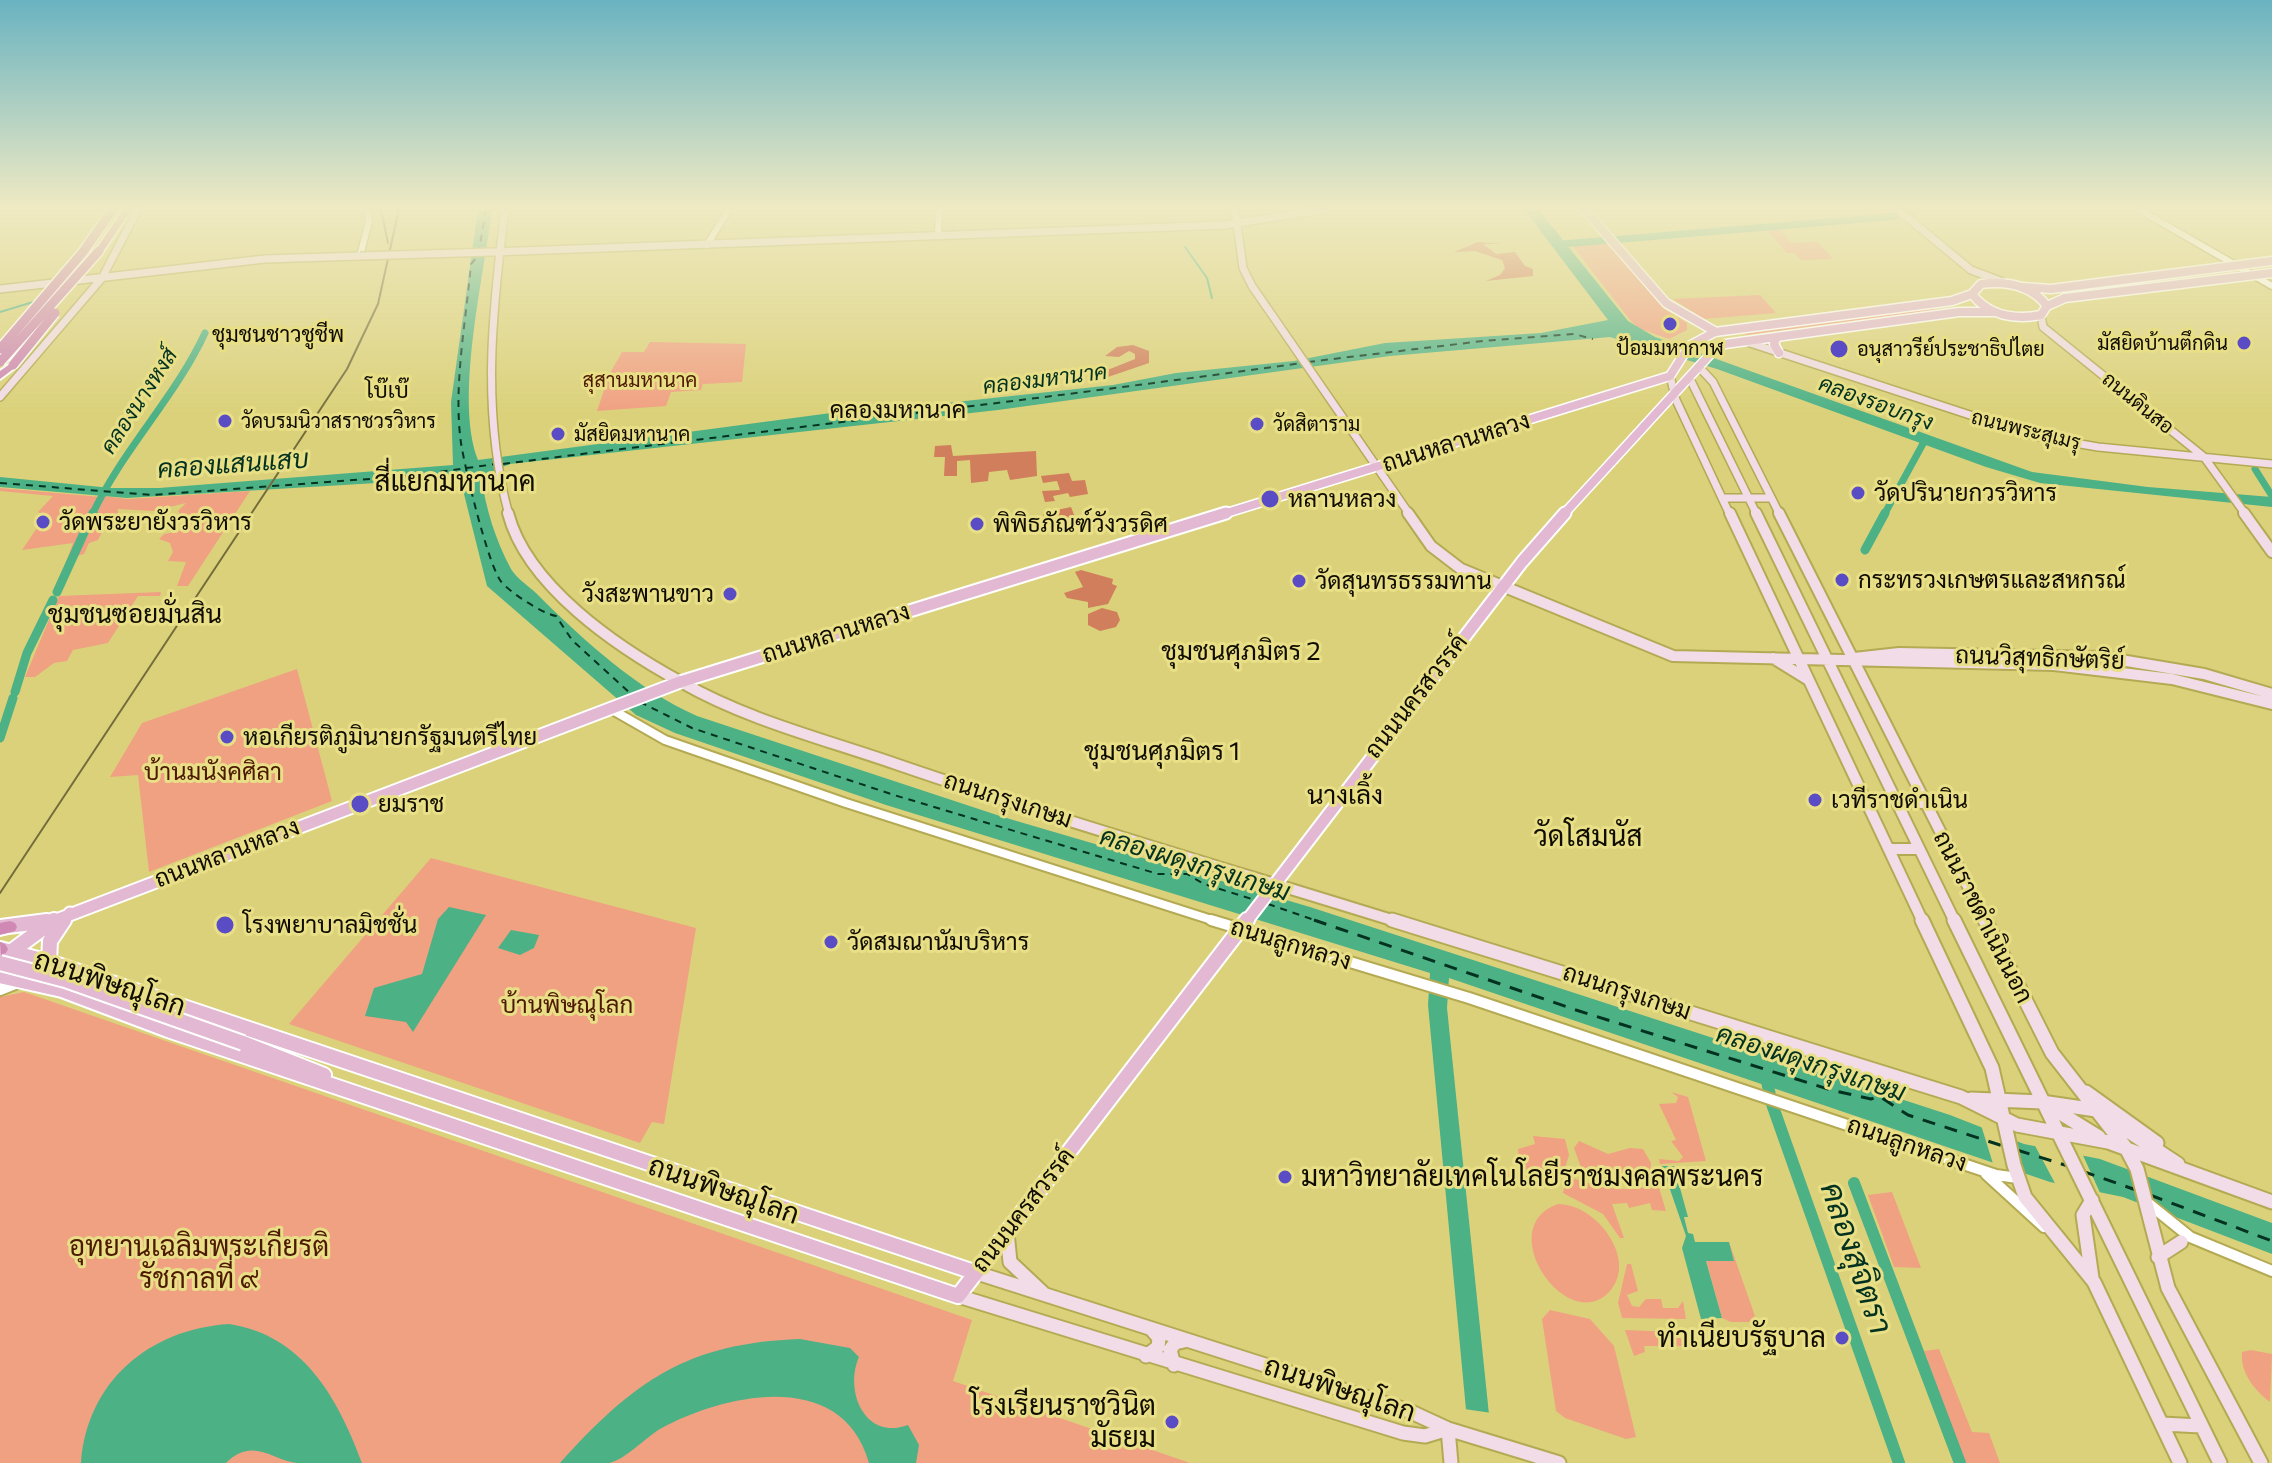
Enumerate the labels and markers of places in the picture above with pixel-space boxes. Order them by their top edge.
marker: ป้อมมหากาฬ [1661,315,1679,333]
place label: มัสยิดบ้านตึกดิน [2097,331,2228,355]
marker: มัสยิดบ้านตึกดิน [2235,334,2253,352]
place label: ป้อมมหากาฬ [1616,336,1724,360]
place label: อนุสาวรีย์ประชาธิปไตย [1857,337,2045,361]
marker: อนุสาวรีย์ประชาธิปไตย [1828,338,1850,360]
place label: วัดบรมนิวาสราชวรวิหาร [241,409,436,433]
marker: วัดบรมนิวาสราชวรวิหาร [216,412,234,430]
place label: วัดสิตาราม [1273,412,1360,436]
marker: วัดสิตาราม [1248,415,1266,433]
place label: มัสยิดมหานาค [574,422,690,446]
marker: มัสยิดมหานาค [549,425,567,443]
place label: วัดปรินายกวรวิหาร [1874,479,2057,507]
marker: วัดปรินายกวรวิหาร [1849,484,1867,502]
place label: หลานหลวง [1288,485,1396,513]
marker: หลานหลวง [1259,488,1281,510]
place label: วัดพระยายังวรวิหาร [59,508,252,536]
place label: พิพิธภัณฑ์วังวรดิศ [993,510,1168,538]
marker: วัดพระยายังวรวิหาร [34,513,52,531]
marker: พิพิธภัณฑ์วังวรดิศ [968,515,986,533]
place label: กระทรวงเกษตรและสหกรณ์ [1858,566,2126,594]
place label: วัดสุนทรธรรมทาน [1315,567,1492,595]
marker: กระทรวงเกษตรและสหกรณ์ [1833,571,1851,589]
marker: วัดสุนทรธรรมทาน [1290,572,1308,590]
place label: วังสะพานขาว [582,580,714,608]
marker: วังสะพานขาว [721,585,739,603]
place label: หอเกียรติภูมินายกรัฐมนตรีไทย [243,723,537,751]
marker: หอเกียรติภูมินายกรัฐมนตรีไทย [218,728,236,746]
place label: เวทีราชดำเนิน [1831,786,1968,814]
place label: ยมราช [378,790,444,818]
marker: เวทีราชดำเนิน [1806,791,1824,809]
marker: ยมราช [349,793,371,815]
place label: โรงพยาบาลมิชชั่น [243,911,417,939]
marker: โรงพยาบาลมิชชั่น [214,914,236,936]
place label: วัดสมณานัมบริหาร [847,928,1029,956]
marker: วัดสมณานัมบริหาร [822,933,840,951]
place label: มหาวิทยาลัยเทคโนโลยีราชมงคลพระนคร [1301,1160,1764,1194]
marker: มหาวิทยาลัยเทคโนโลยีราชมงคลพระนคร [1276,1168,1294,1186]
place label: ทำเนียบรัฐบาล [1657,1321,1826,1355]
marker: ทำเนียบรัฐบาล [1833,1329,1851,1347]
place label: โรงเรียนราชวินิต มัธยม [970,1389,1156,1455]
marker: โรงเรียนราชวินิต มัธยม [1163,1413,1181,1431]

